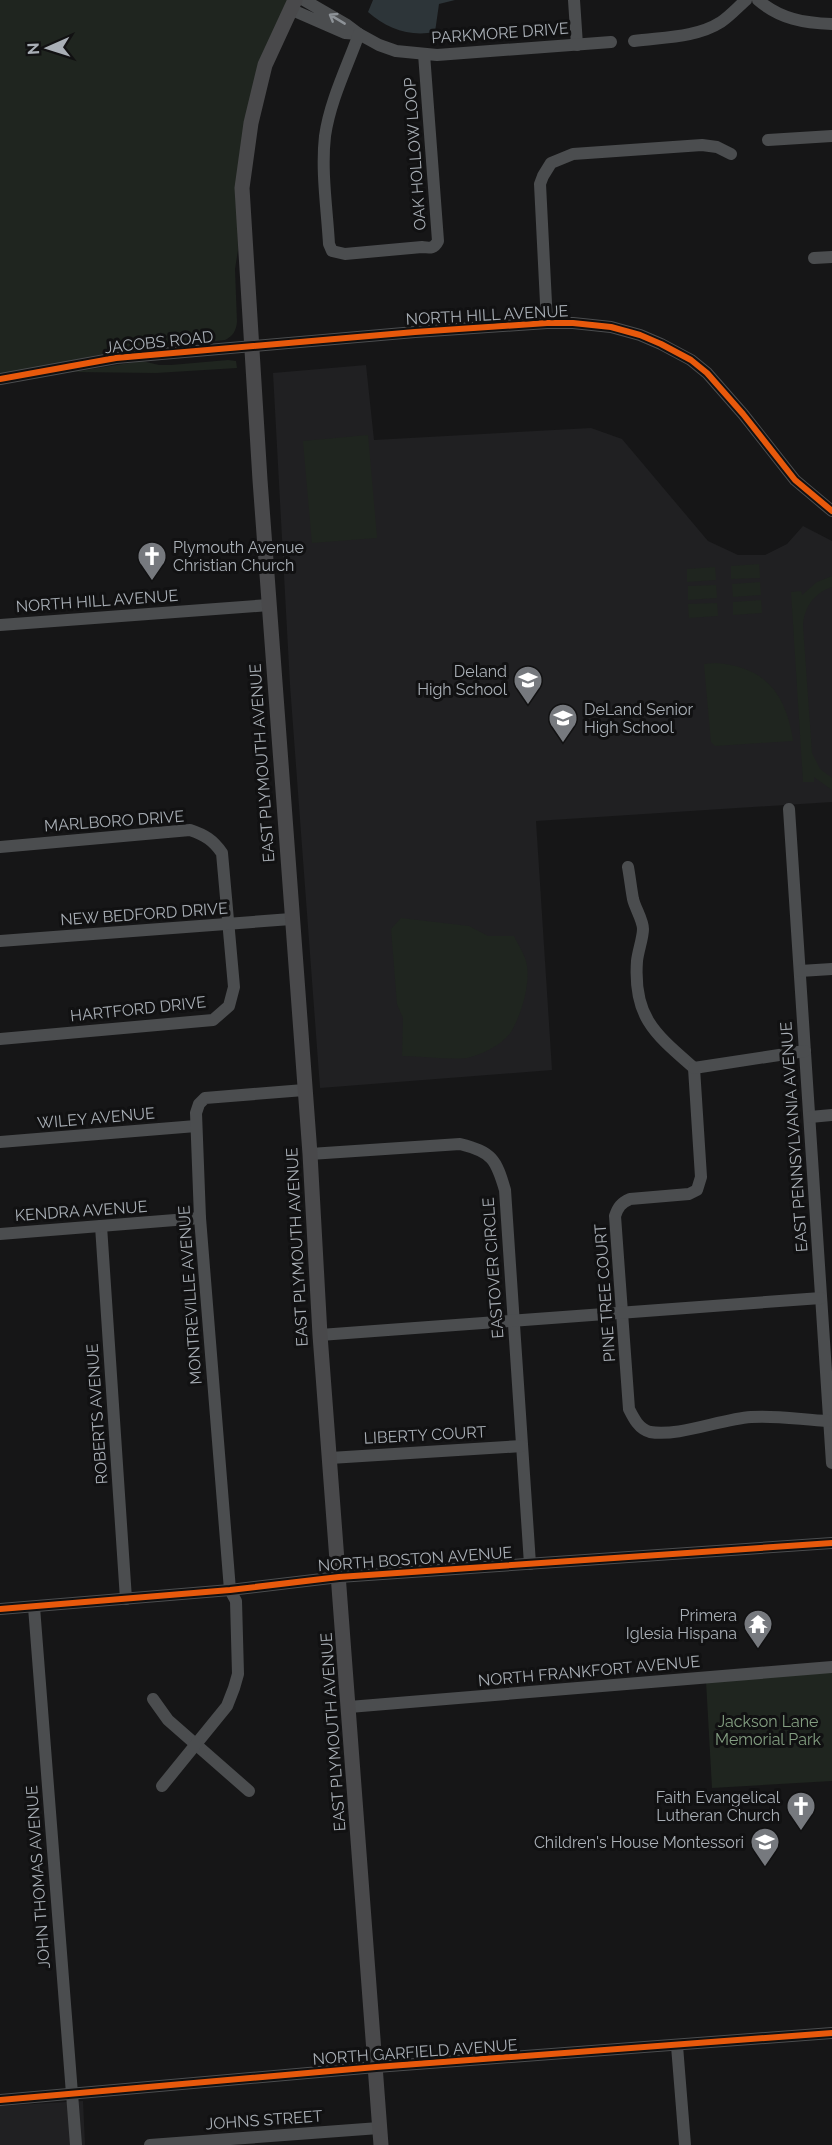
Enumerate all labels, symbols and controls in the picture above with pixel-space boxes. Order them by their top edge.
one-way arrow [329,12,346,24]
north arrow [18,18,78,78]
street label: PARKMORE DRIVE [431,19,569,47]
text: N [24,42,43,55]
street label: OAK HOLLOW LOOP [400,77,430,231]
street label: NORTH HILL AVENUE [405,301,569,329]
street label: JACOBS ROAD [104,327,214,357]
place label: Plymouth Avenue Christian Church [173,538,304,575]
church icon: Plymouth Avenue Christian Church [136,540,168,582]
street label: NORTH HILL AVENUE [15,586,179,616]
place label: Deland High School [417,662,508,699]
street label: EAST PLYMOUTH AVENUE [246,663,278,863]
school or university icon: Deland High School [512,664,544,706]
place label: DeLand Senior High School [584,700,694,737]
school or university icon: DeLand Senior High School [547,702,579,744]
street label: MARLBORO DRIVE [43,807,185,835]
street label: NEW BEDFORD DRIVE [60,899,229,929]
street label: HARTFORD DRIVE [69,992,207,1026]
street label: EAST PENNSYLVANIA AVENUE [776,1021,812,1253]
street label: WILEY AVENUE [36,1103,156,1133]
street label: EAST PLYMOUTH AVENUE [282,1147,312,1347]
street label: EASTOVER CIRCLE [479,1196,507,1339]
street label: KENDRA AVENUE [14,1197,148,1225]
street label: MONTREVILLE AVENUE [174,1204,206,1385]
street label: PINE TREE COURT [591,1223,619,1363]
street label: ROBERTS AVENUE [83,1343,111,1485]
street label: LIBERTY COURT [363,1422,487,1448]
street label: NORTH BOSTON AVENUE [317,1543,513,1575]
place label: Primera Iglesia Hispana [626,1606,737,1643]
temple icon: Primera Iglesia Hispana [742,1608,774,1650]
street label: EAST PLYMOUTH AVENUE [317,1632,349,1832]
street label: NORTH FRANKFORT AVENUE [477,1652,701,1690]
park label: Jackson Lane Memorial Park [715,1712,821,1749]
street label: JOHN THOMAS AVENUE [22,1784,54,1969]
place label: Faith Evangelical Lutheran Church [656,1788,781,1825]
church icon: Faith Evangelical Lutheran Church [785,1790,817,1832]
school or university icon: Children's House Montessori [749,1826,781,1868]
place label: Children's House Montessori [534,1833,744,1852]
street label: NORTH GARFIELD AVENUE [312,2035,518,2069]
street label: JOHNS STREET [205,2106,323,2134]

